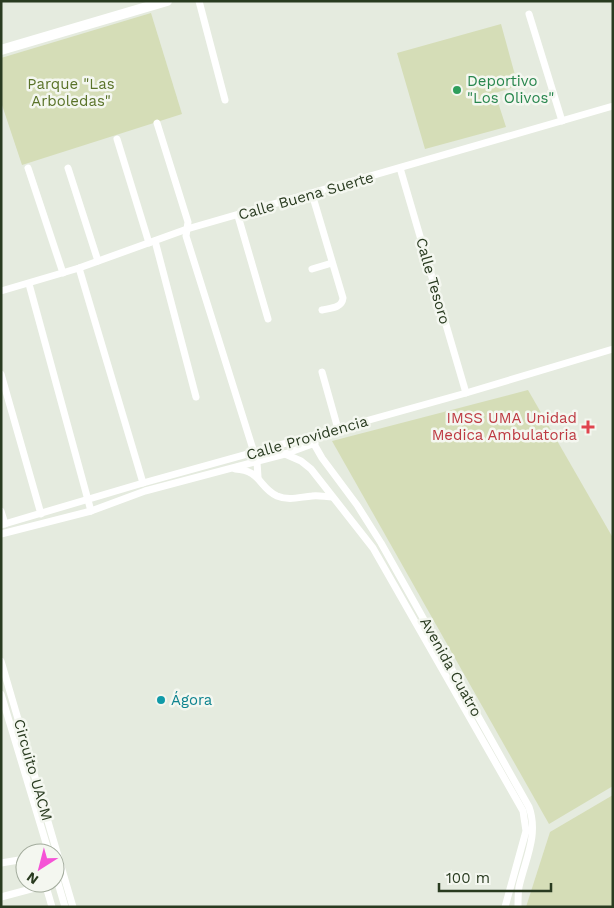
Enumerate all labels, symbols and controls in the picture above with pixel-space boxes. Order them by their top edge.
place label: Deportivo "Los Olivos" [467,72,554,107]
park label: Parque "Las Arboledas" [27,75,115,110]
marker: Deportivo "Los Olivos" [451,84,463,96]
street label: Calle Buena Suerte [236,168,376,224]
street label: Calle Tesoro [412,236,454,326]
place label: IMSS UMA Unidad Medica Ambulatoria [432,409,578,444]
street label: Calle Providencia [244,412,370,464]
marker: IMSS UMA Unidad Medica Ambulatoria [581,420,595,434]
street label: Avenida Cuatro [416,614,486,720]
place label: Ágora [171,691,213,709]
marker: Ágora [155,694,167,706]
street label: Circuito UACM [10,717,56,823]
north arrow [15,843,65,893]
scale bar [439,860,552,892]
text: N [23,869,41,888]
text: 100 m [446,869,490,887]

